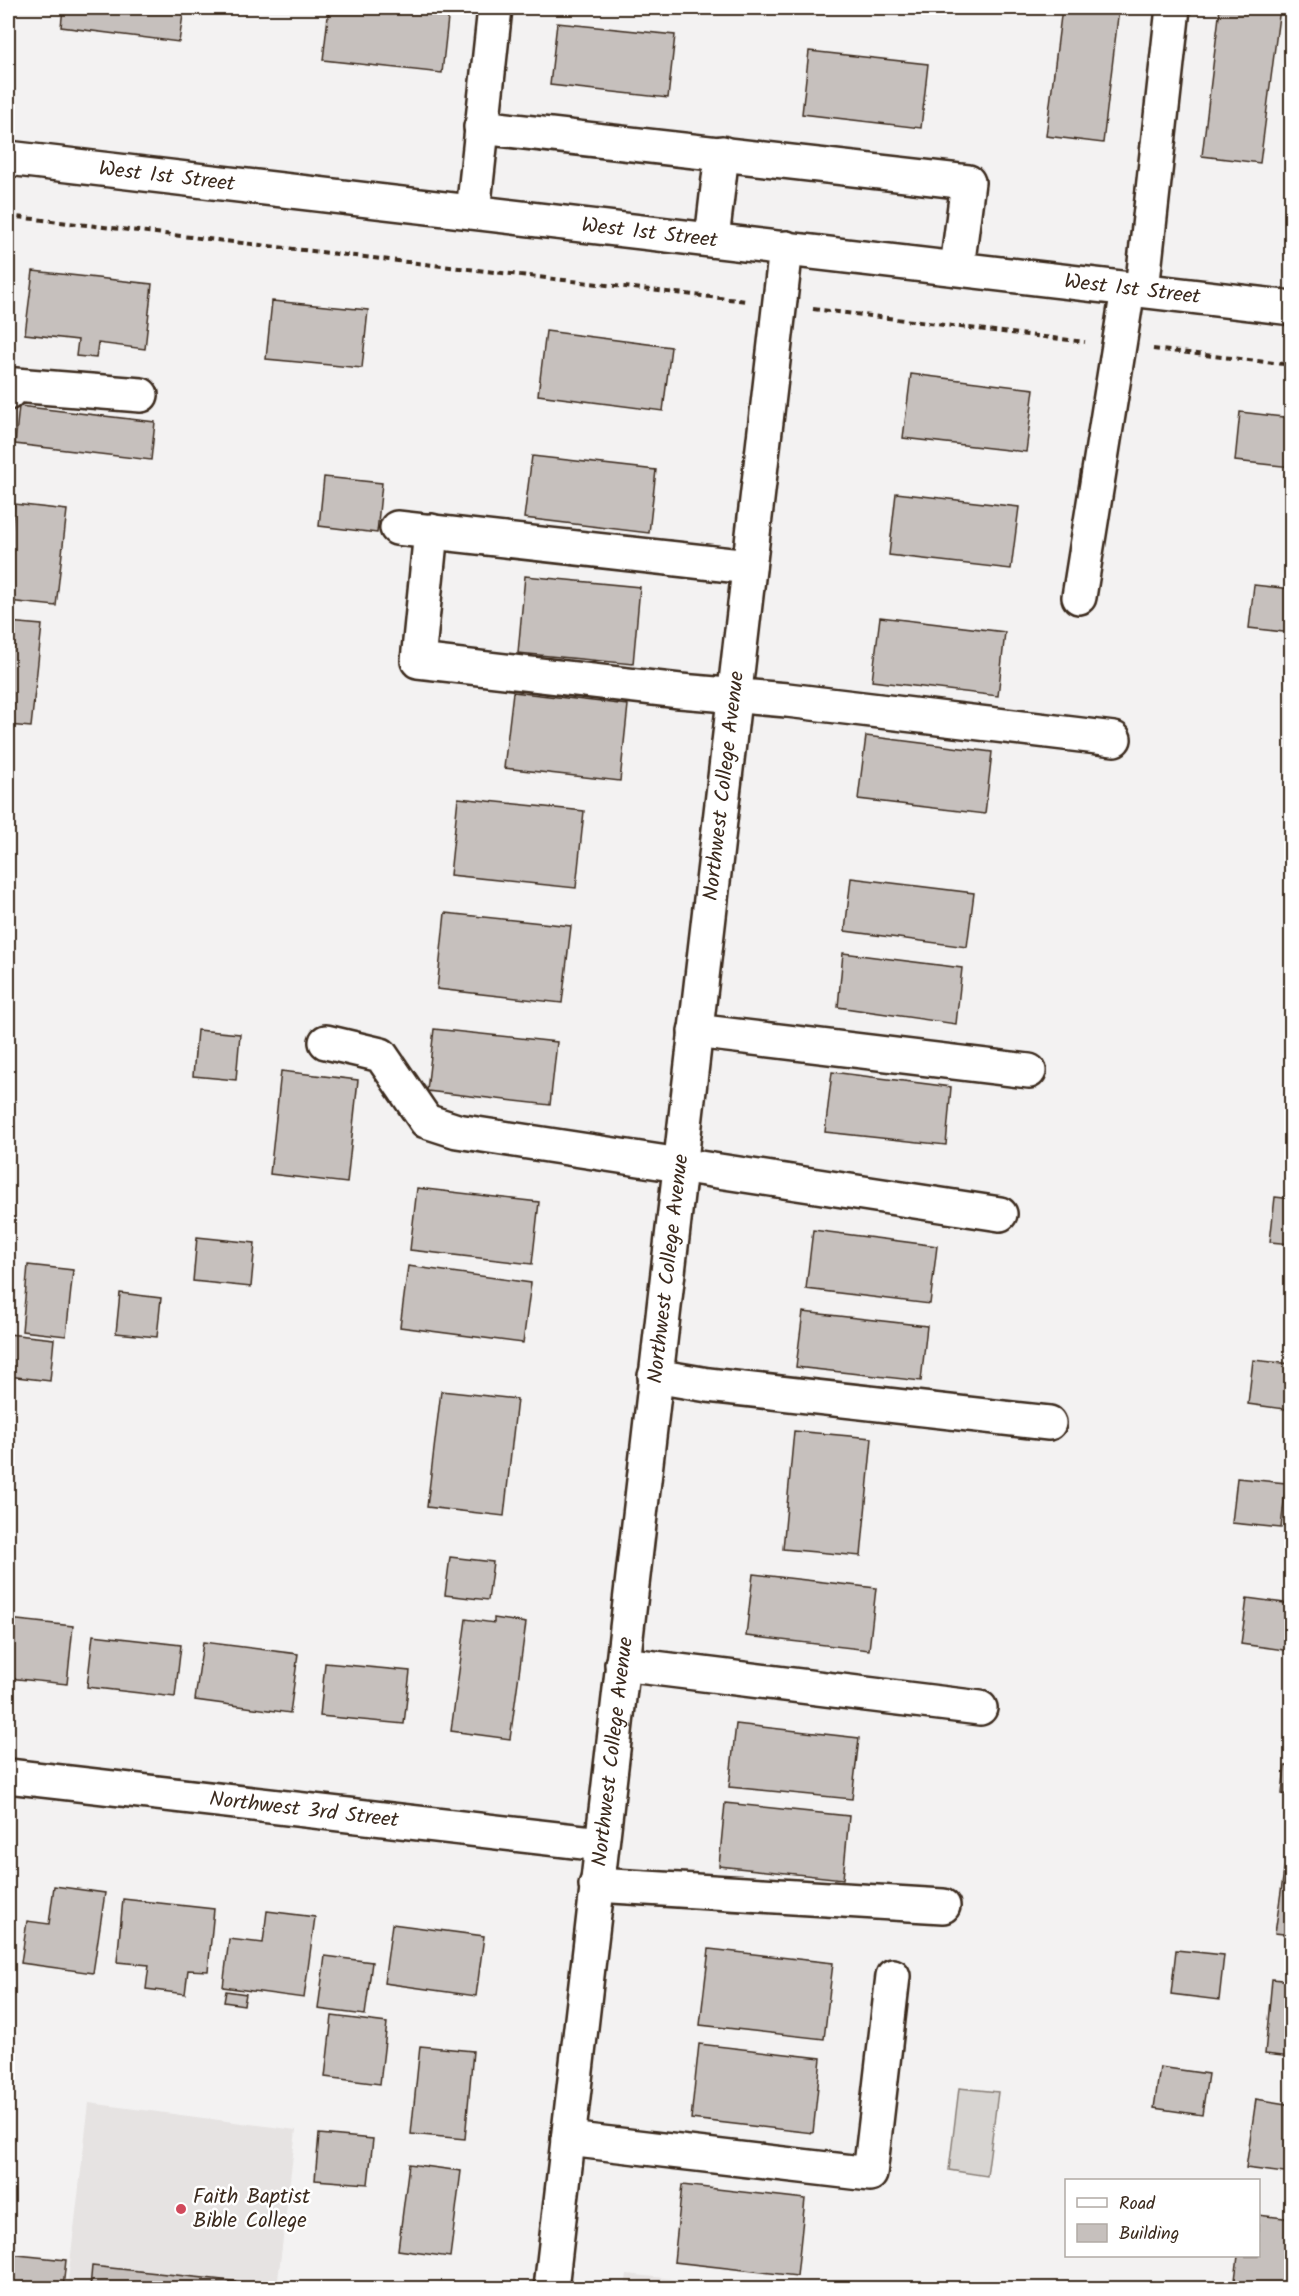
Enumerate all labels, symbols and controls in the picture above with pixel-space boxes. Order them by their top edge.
street label: West 1st Street [97,152,238,201]
street label: West 1st Street [580,209,720,257]
street label: West 1st Street [1062,265,1203,314]
street label: Northwest College Avenue [694,669,754,902]
street label: Northwest College Avenue [639,1152,698,1385]
street label: Northwest College Avenue [583,1634,642,1868]
street label: Northwest 3rd Street [208,1783,401,1837]
legend [1065,2179,1260,2257]
place label: Faith Baptist Bible College [193,2181,311,2238]
text: Road [1119,2190,1156,2219]
marker: Faith Baptist Bible College [174,2202,188,2216]
text: Building [1119,2220,1179,2249]

